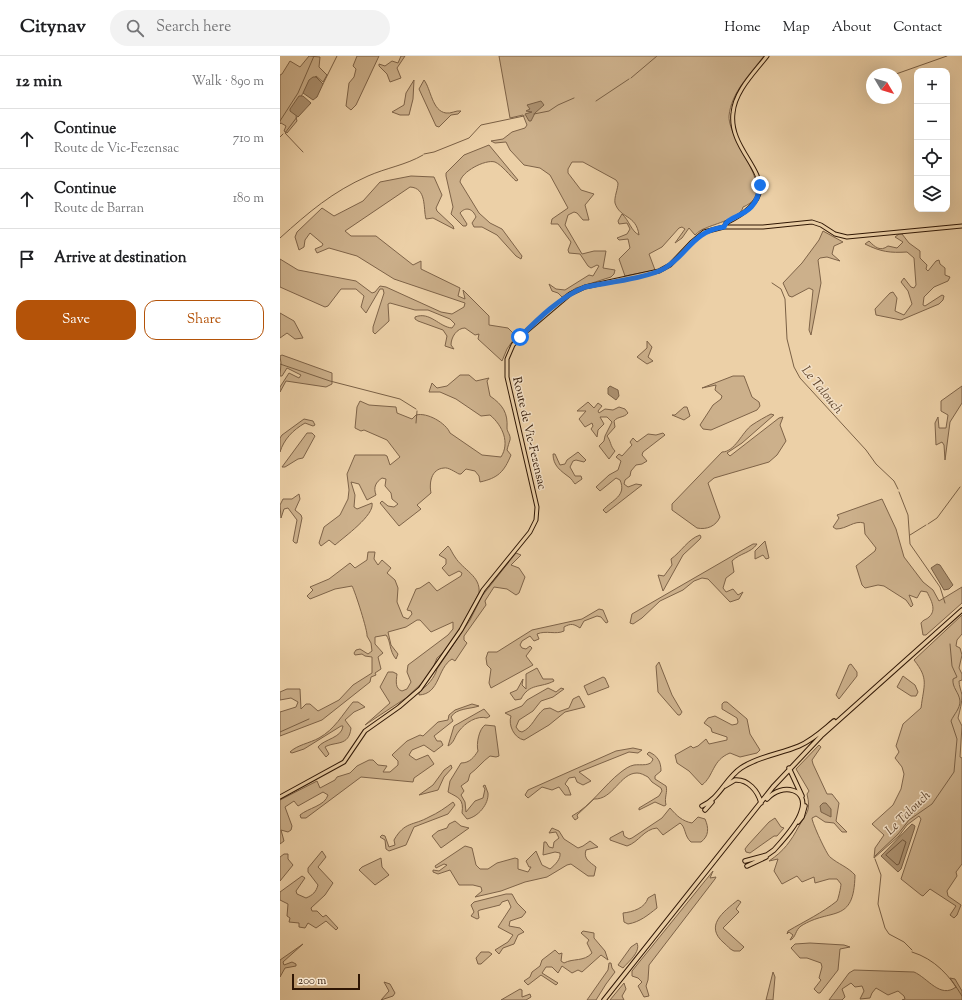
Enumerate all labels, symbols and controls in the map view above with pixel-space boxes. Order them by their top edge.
search box [110,10,390,46]
text: Citynav [20,14,86,41]
icon: search [124,17,146,39]
text: Search here [156,17,231,38]
text: Home [724,18,761,38]
text: Map [783,18,810,38]
text: About [832,18,871,38]
text: Contact [893,18,942,38]
north arrow [866,68,902,104]
map controls [914,68,950,212]
button: + [914,68,950,104]
text: 12 min [16,70,62,94]
text: Walk · 890 m [191,73,264,91]
button: − [914,104,950,140]
text: Continue [54,119,116,140]
icon: ahead [16,128,38,150]
text: 710 m [233,130,264,148]
text: Route de Vic-Fezensac [54,140,179,158]
button: locate [914,140,950,176]
route end [751,176,769,194]
button: layers [914,176,950,212]
text: Continue [54,179,116,200]
icon: ahead [16,188,38,210]
text: 180 m [233,190,264,208]
text: Route de Barran [54,200,144,218]
icon: arrive [16,248,38,270]
text: Arrive at destination [54,248,187,269]
button: Save [16,300,136,340]
button: Share [144,300,264,340]
route start [511,328,529,346]
water label: Le Talouch [796,362,847,419]
street label: Route de Vic-Fezensac [507,375,551,492]
water label: Le Talouch [882,787,936,840]
scale bar [292,972,360,991]
text: 200 m [298,973,326,989]

